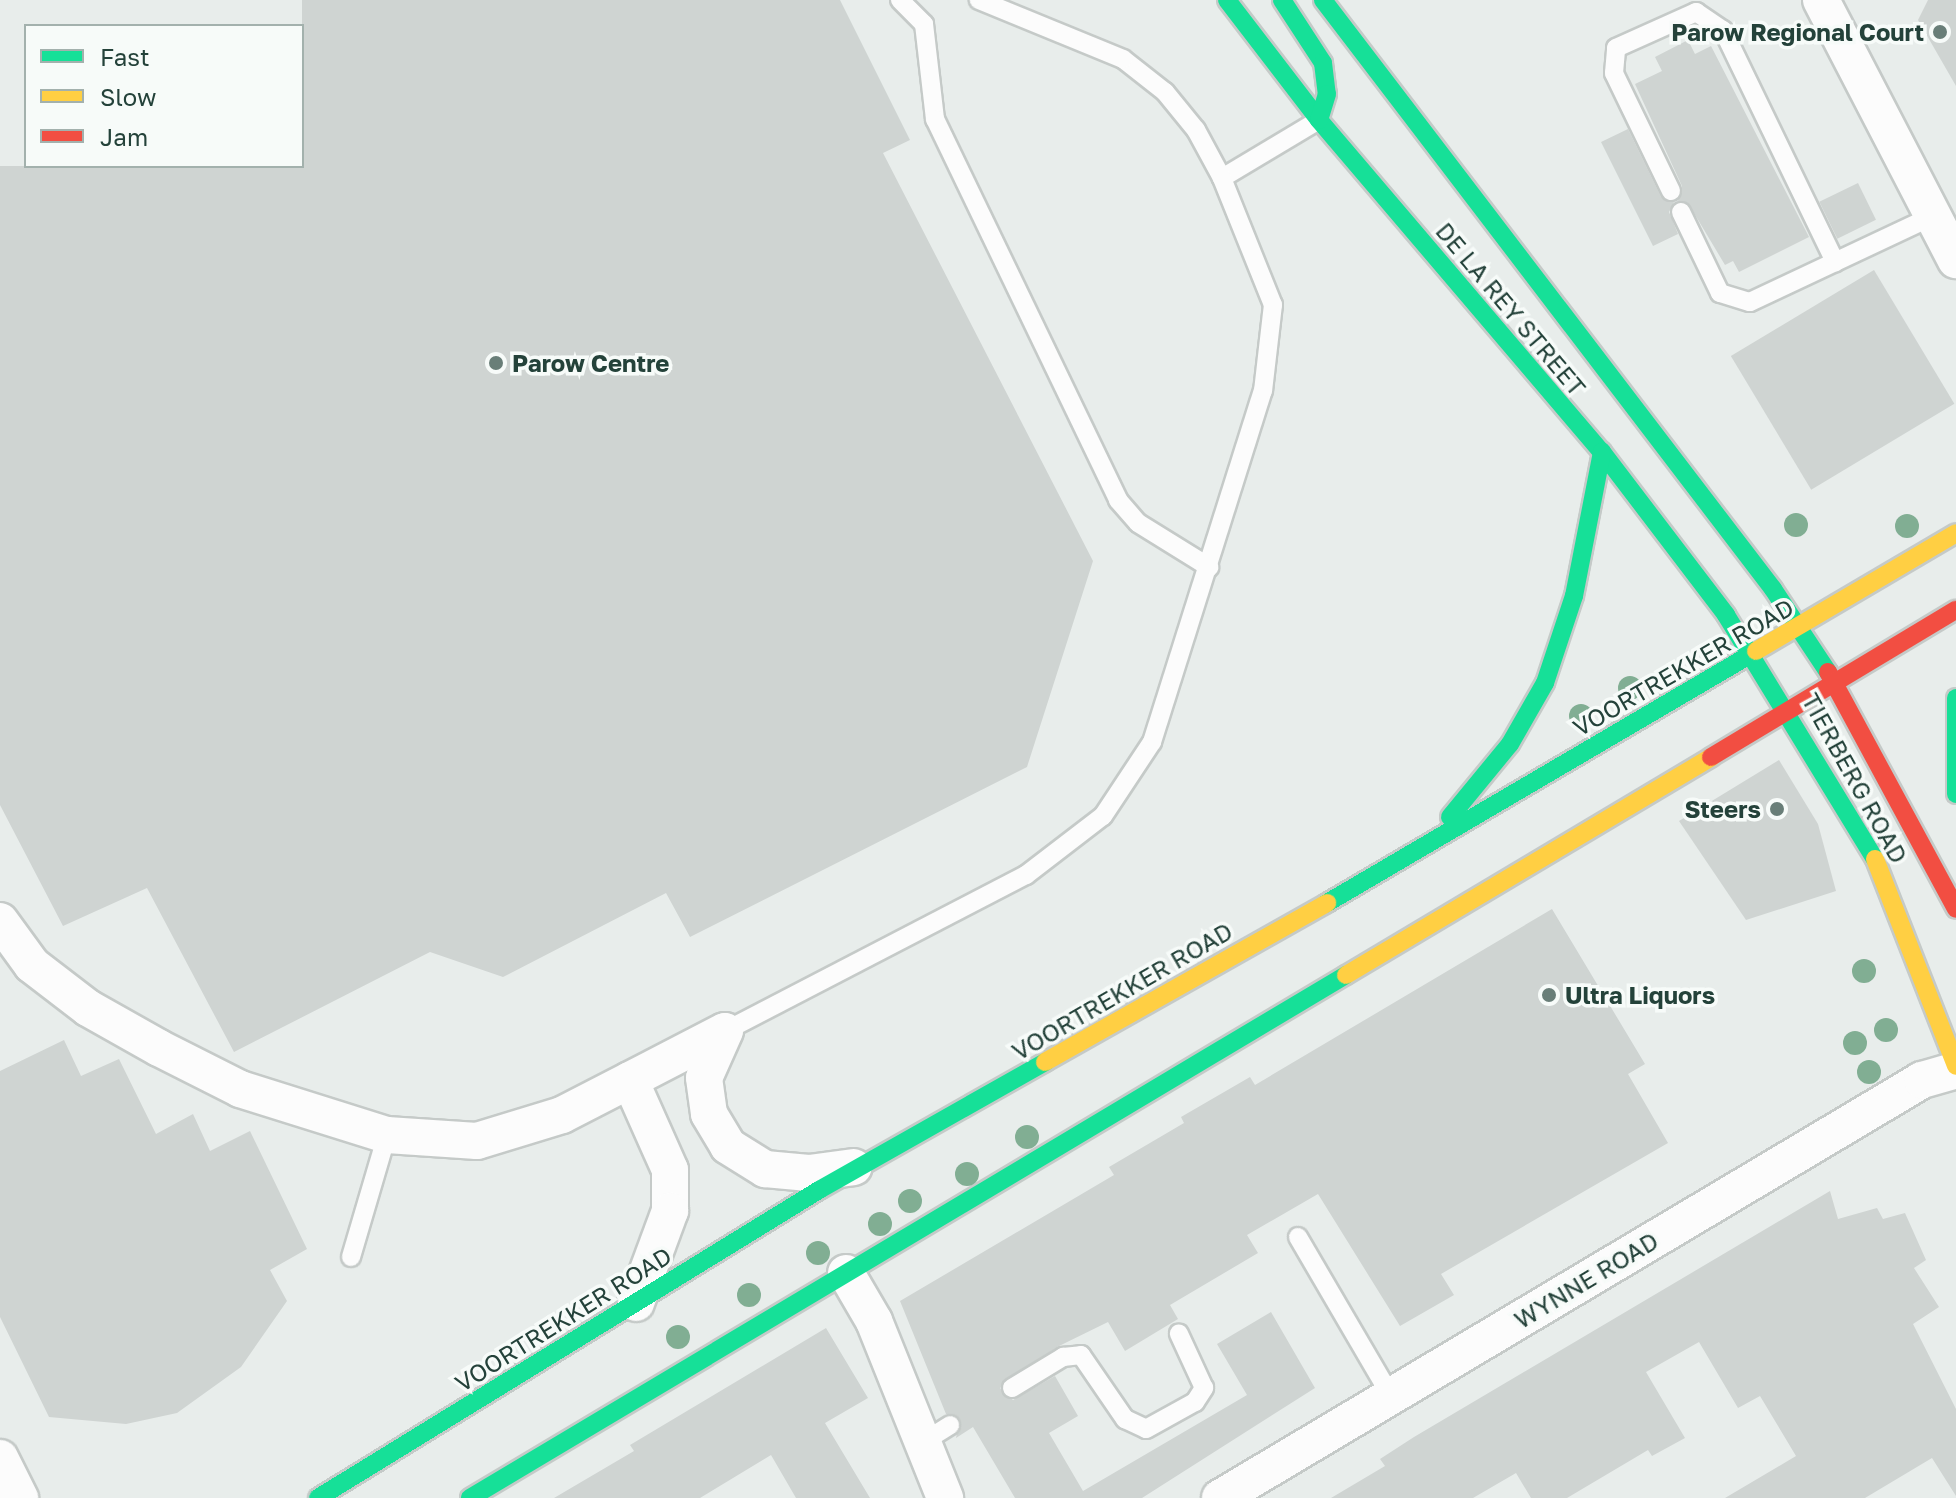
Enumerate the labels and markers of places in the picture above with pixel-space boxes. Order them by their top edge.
place label: Parow Regional Court [1671,18,1924,46]
marker: Parow Regional Court [1931,23,1949,41]
place label: Parow Centre [512,349,669,377]
marker: Parow Centre [487,354,505,372]
place label: Steers [1684,795,1761,823]
marker: Steers [1768,800,1786,818]
place label: Ultra Liquors [1565,981,1715,1009]
marker: Ultra Liquors [1540,986,1558,1004]

